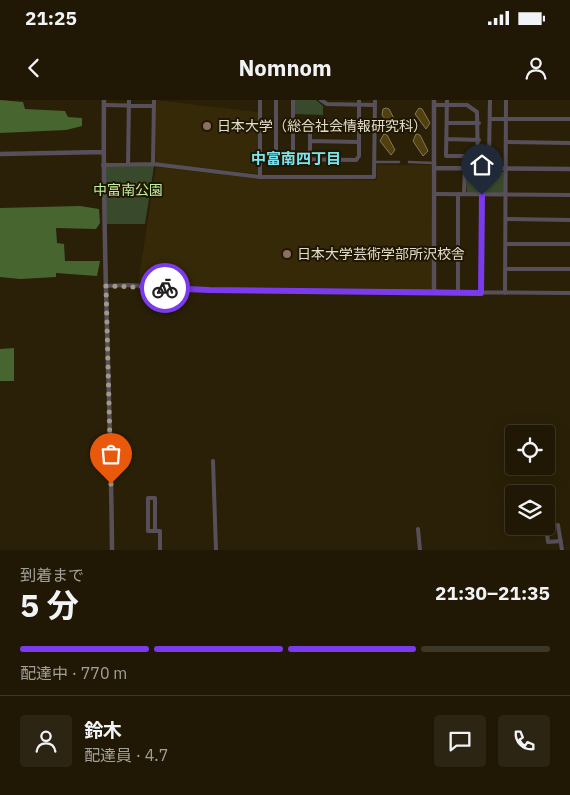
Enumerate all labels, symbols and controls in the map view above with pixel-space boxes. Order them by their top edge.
text: 21:25 [25,6,77,30]
text: Nomnom [238,53,332,82]
icon: back [20,54,48,82]
icon: person [522,54,550,82]
place label: 日本大学（総合社会情報研究科） [217,117,427,135]
marker: 日本大学（総合社会情報研究科） [201,120,213,132]
pin [461,144,503,195]
district label: 中富南四丁目 [251,149,341,168]
icon: home [468,151,496,179]
park label: 中富南公園 [93,181,163,199]
place label: 日本大学芸術学部所沢校舎 [297,245,465,263]
marker: 日本大学芸術学部所沢校舎 [281,248,293,260]
courier [140,263,190,313]
icon: bike [151,274,179,302]
map controls [505,425,555,535]
button: locate [505,425,555,475]
pin [90,433,132,484]
icon: bag [97,440,125,468]
button: layers [505,485,555,535]
text: 到着まで [20,565,84,585]
text: 21:30–21:35 [435,581,550,605]
text: 5 分 [20,584,79,626]
text: 配達中 · 770 m [20,663,127,683]
button: person [20,715,72,767]
button: chat [434,715,486,767]
button: phone [498,715,550,767]
text: 鈴木 [84,718,122,742]
text: 配達員 · 4.7 [84,745,168,765]

